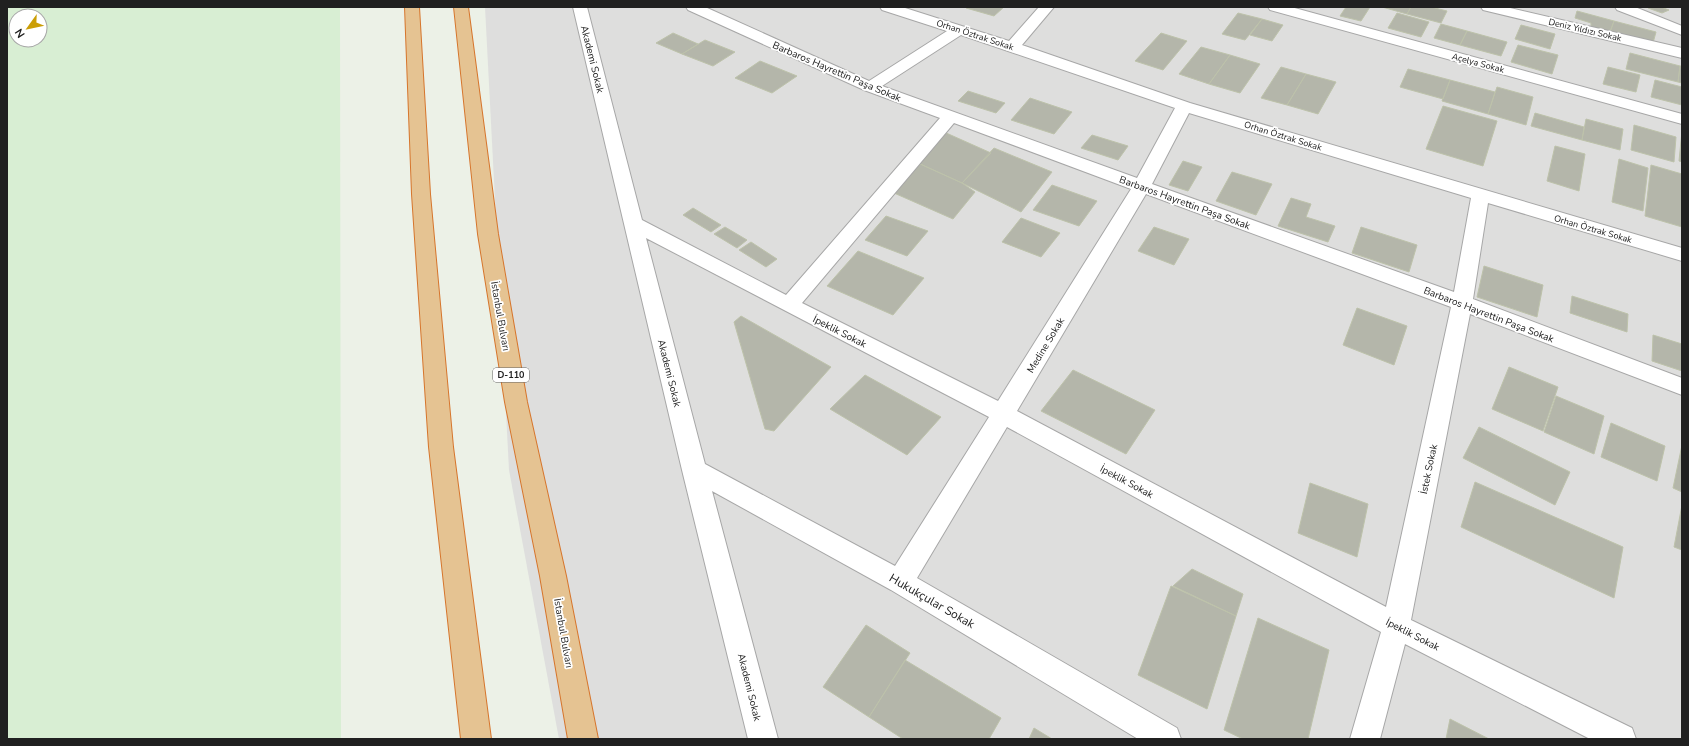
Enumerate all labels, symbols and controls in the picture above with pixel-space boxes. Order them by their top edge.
north arrow [8,8,48,48]
street label: Deniz Yıldızı Sokak [1547,16,1623,44]
street label: Orhan Öztrak Sokak [935,17,1016,53]
street label: Akademi Sokak [577,24,607,95]
text: N [12,26,29,41]
street label: Barbaros Hayrettin Paşa Sokak [770,38,904,106]
street label: Açelya Sokak [1450,50,1506,76]
street label: Orhan Öztrak Sokak [1243,118,1324,154]
street label: Barbaros Hayrettin Paşa Sokak [1117,173,1253,234]
street label: Orhan Öztrak Sokak [1553,212,1634,246]
street label: İstanbul Bulvarı [487,280,513,352]
street label: Barbaros Hayrettin Paşa Sokak [1421,284,1557,347]
street label: İpeklik Sokak [810,312,870,352]
street label: Medine Sokak [1024,314,1068,376]
street label: Akademi Sokak [654,338,684,409]
road number: D-110 [493,368,529,382]
street label: İstek Sokak [1417,442,1441,495]
street label: İpeklik Sokak [1097,462,1157,502]
street label: Hukukçular Sokak [886,570,979,633]
street label: İstanbul Bulvarı [550,597,576,669]
street label: İpeklik Sokak [1383,615,1443,655]
street label: Akademi Sokak [734,652,764,723]

